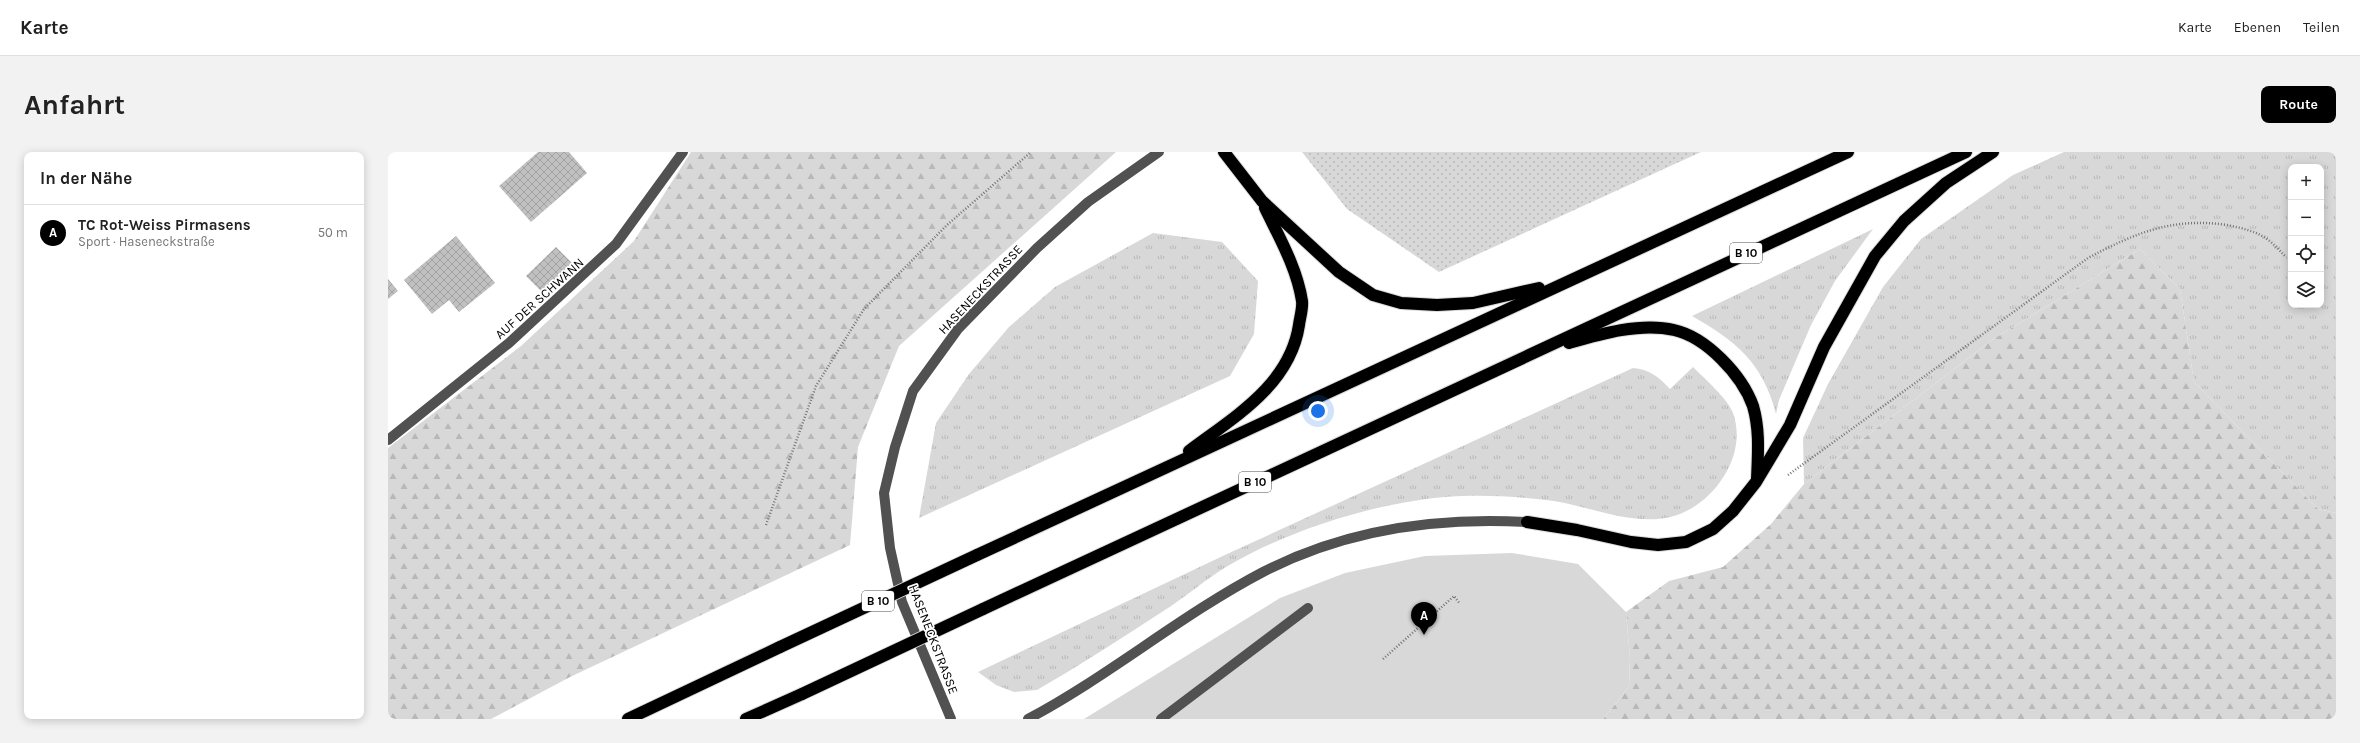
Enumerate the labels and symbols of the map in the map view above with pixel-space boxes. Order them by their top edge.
street label: HASENECKSTRASSE [935,242,1025,337]
road number: B 10 [1730,243,1762,263]
street label: AUF DER SCHWANN [492,255,587,342]
your location [1308,401,1328,421]
road number: B 10 [1239,472,1271,492]
street label: HASENECKSTRASSE [906,582,961,696]
road number: B 10 [862,591,894,611]
pin: A [1411,602,1437,635]

